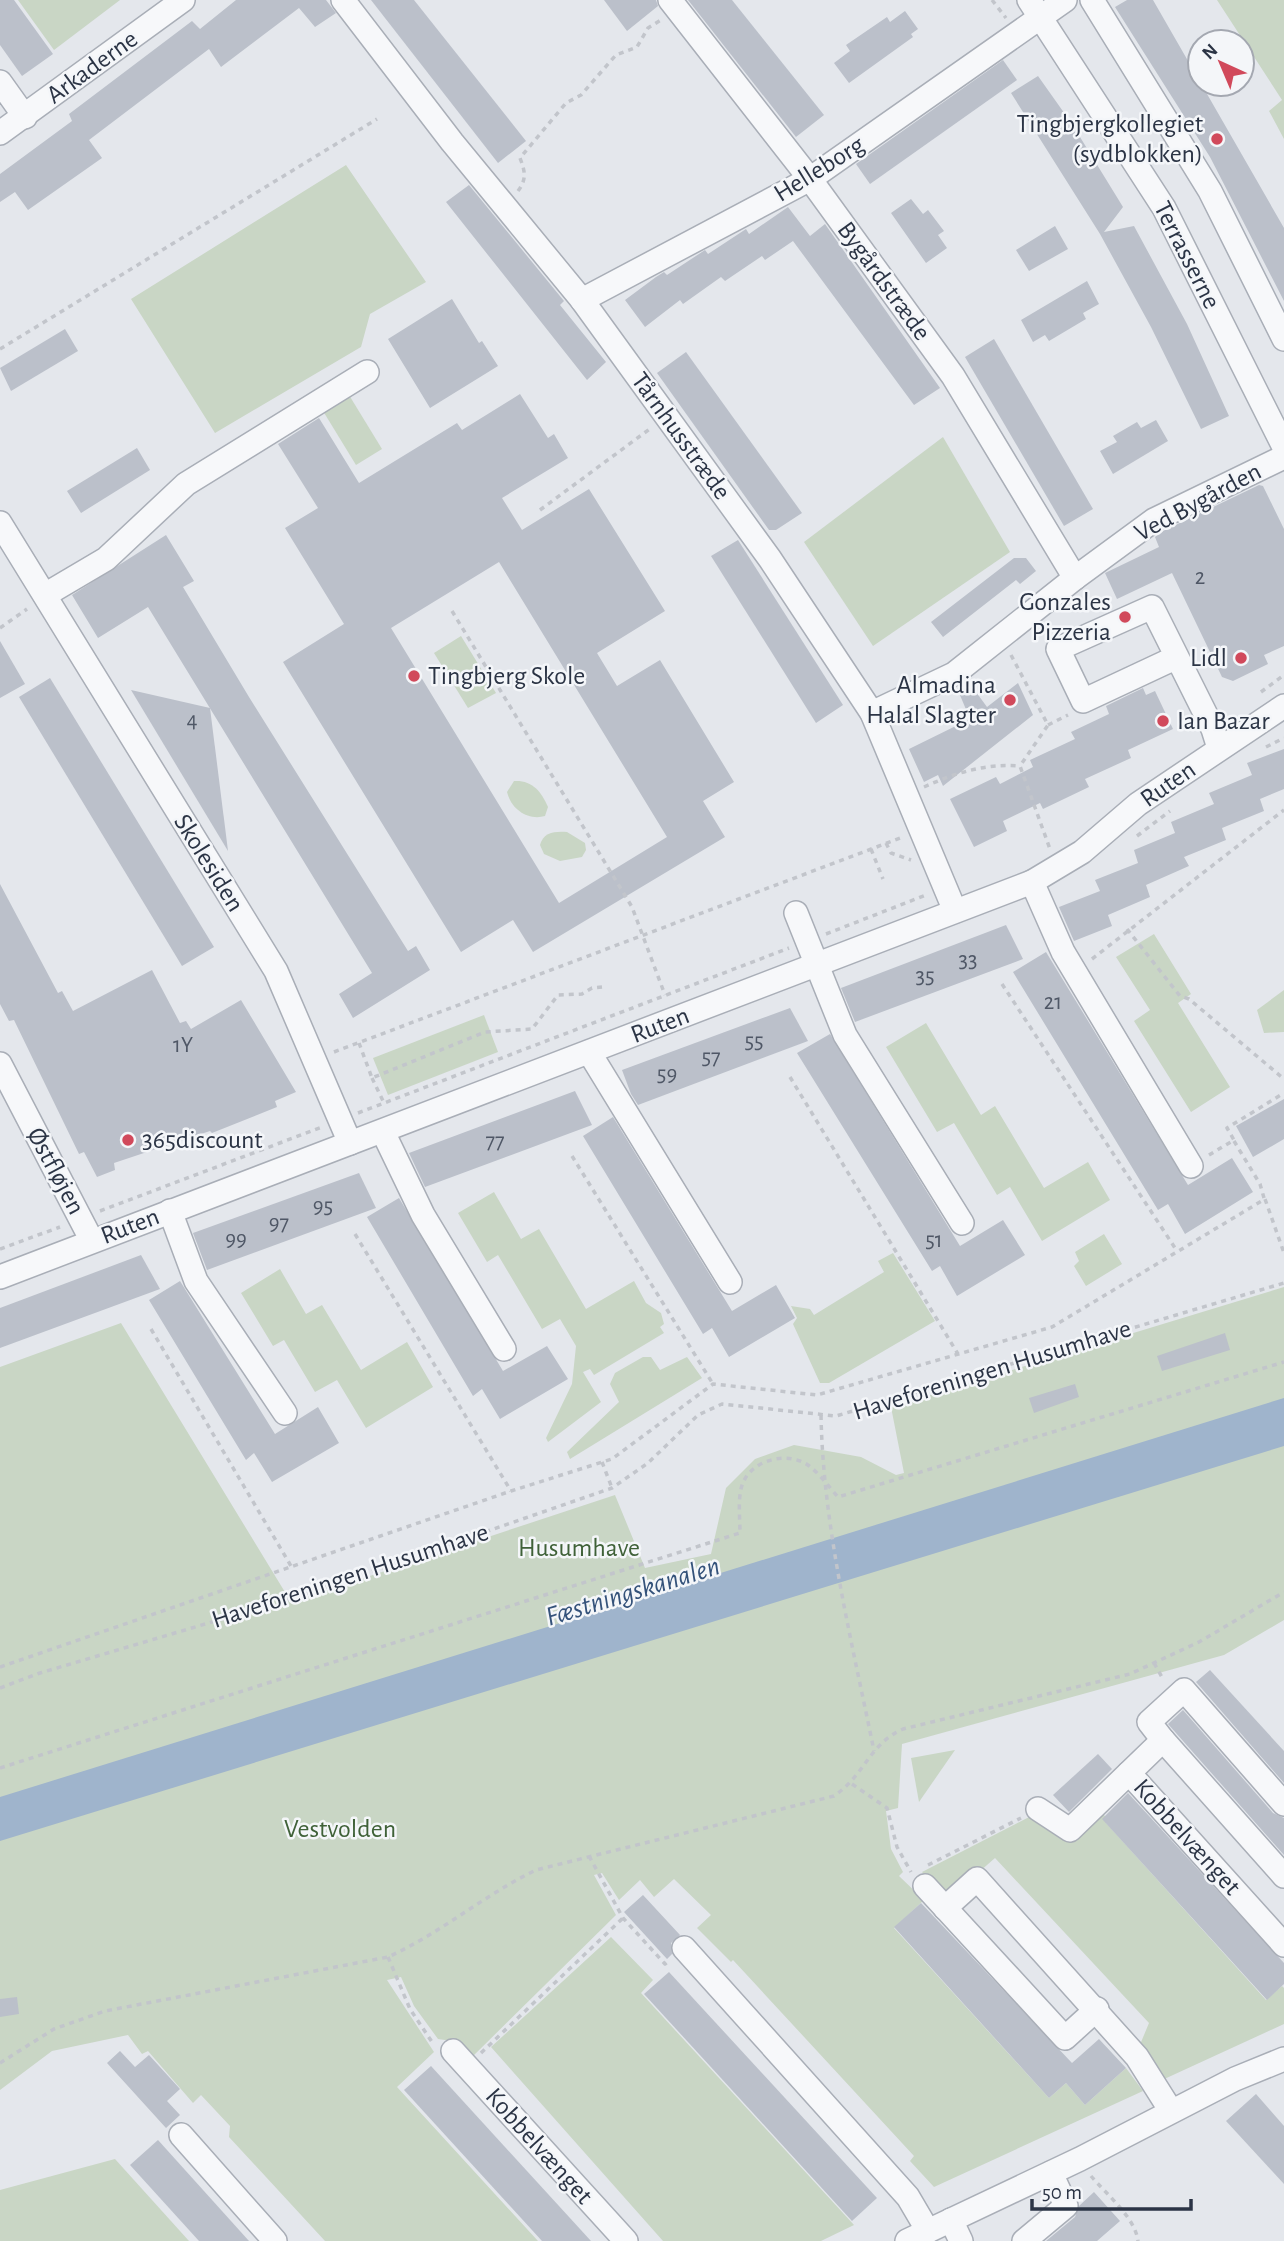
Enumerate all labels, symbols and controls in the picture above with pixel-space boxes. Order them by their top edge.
street label: Arkaderne [42,25,142,109]
north arrow [1186,28,1256,98]
text: N [1199,40,1222,63]
place label: Tingbjergkollegiet (sydblokken) [1017,111,1203,167]
street label: Helleborg [769,131,869,207]
marker: Tingbjergkollegiet (sydblokken) [1209,131,1225,147]
street label: Terrasserne [1149,197,1225,313]
street label: Bygårdstræde [832,217,936,345]
street label: Tårnhusstræde [626,368,736,504]
street label: Ved Bygården [1130,458,1266,546]
house number: 2 [1195,566,1205,589]
place label: Gonzales Pizzeria [1019,589,1111,645]
marker: Gonzales Pizzeria [1117,609,1133,625]
place label: Lidl [1190,645,1227,671]
marker: Lidl [1233,650,1249,666]
place label: Tingbjerg Skole [428,663,585,689]
marker: Tingbjerg Skole [406,668,422,684]
place label: Almadina Halal Slagter [866,672,997,728]
marker: Almadina Halal Slagter [1002,692,1018,708]
place label: Ian Bazar [1177,708,1270,734]
house number: 4 [186,709,198,732]
marker: Ian Bazar [1155,713,1171,729]
street label: Ruten [1136,756,1200,812]
street label: Skolesiden [169,810,249,916]
house number: 33 [959,949,977,972]
house number: 35 [915,965,935,988]
house number: 21 [1044,991,1062,1014]
street label: Ruten [627,1002,693,1048]
house number: 55 [744,1030,764,1053]
house number: 1Y [173,1034,193,1057]
house number: 57 [701,1046,721,1069]
house number: 59 [657,1063,677,1086]
street label: Østfløjen [22,1123,90,1219]
place label: 365discount [142,1127,263,1153]
house number: 77 [485,1130,505,1153]
marker: 365discount [120,1132,136,1148]
house number: 95 [313,1195,333,1218]
street label: Ruten [97,1203,163,1249]
house number: 97 [269,1212,289,1235]
house number: 99 [225,1228,247,1251]
house number: 51 [925,1229,943,1252]
street label: Haveforeningen Husumhave [850,1315,1134,1425]
street label: Haveforeningen Husumhave [208,1519,492,1633]
park label: Husumhave [518,1535,640,1561]
water label: Fæstningskanalen [543,1552,723,1632]
street label: Kobbelvænget [1128,1774,1246,1900]
park label: Vestvolden [284,1816,396,1842]
street label: Kobbelvænget [480,2083,598,2209]
scale bar [1032,2168,1191,2212]
text: 50 m [1042,2182,1082,2203]

